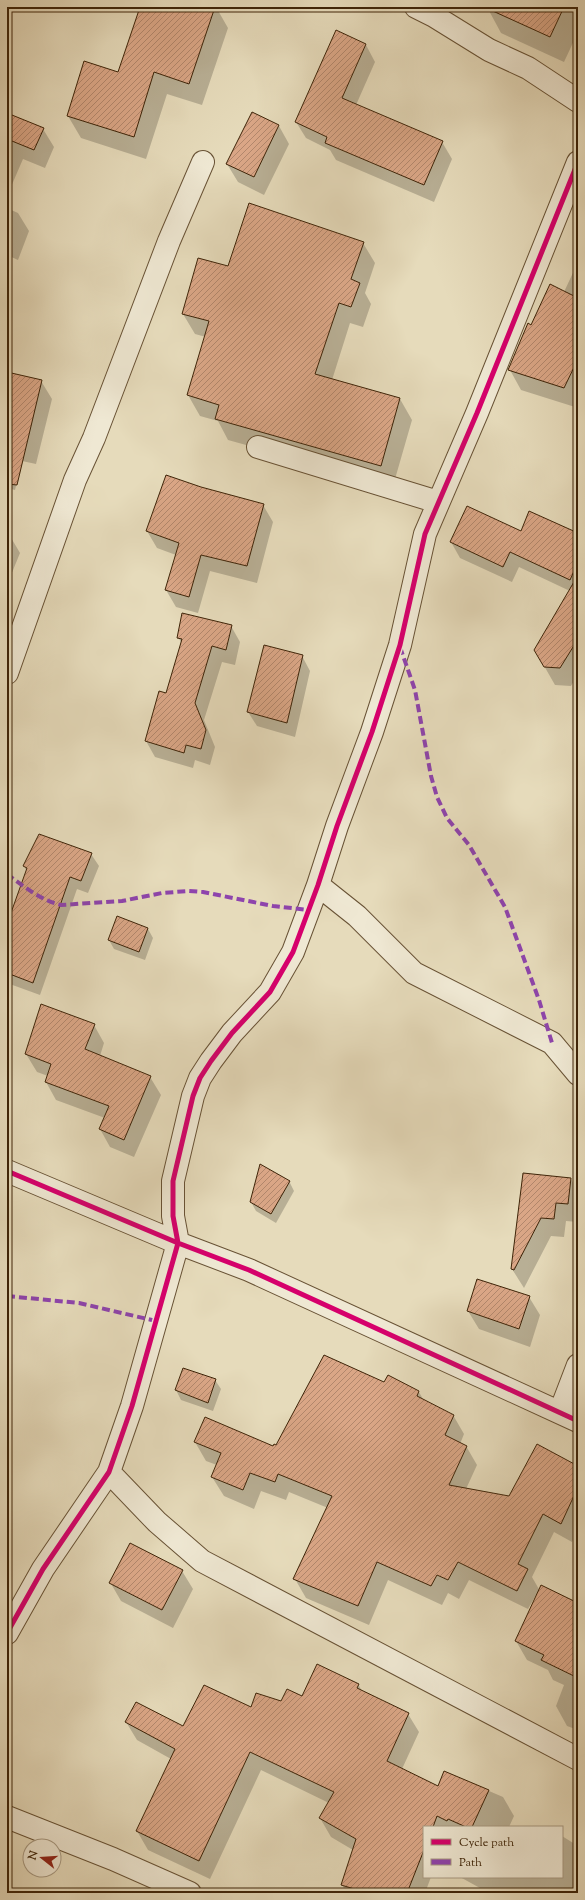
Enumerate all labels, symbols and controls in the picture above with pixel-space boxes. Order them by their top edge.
legend [423,1826,563,1878]
text: Cycle path [459,1834,514,1852]
north arrow [22,1838,62,1878]
text: N [24,1849,42,1863]
text: Path [459,1854,482,1872]

